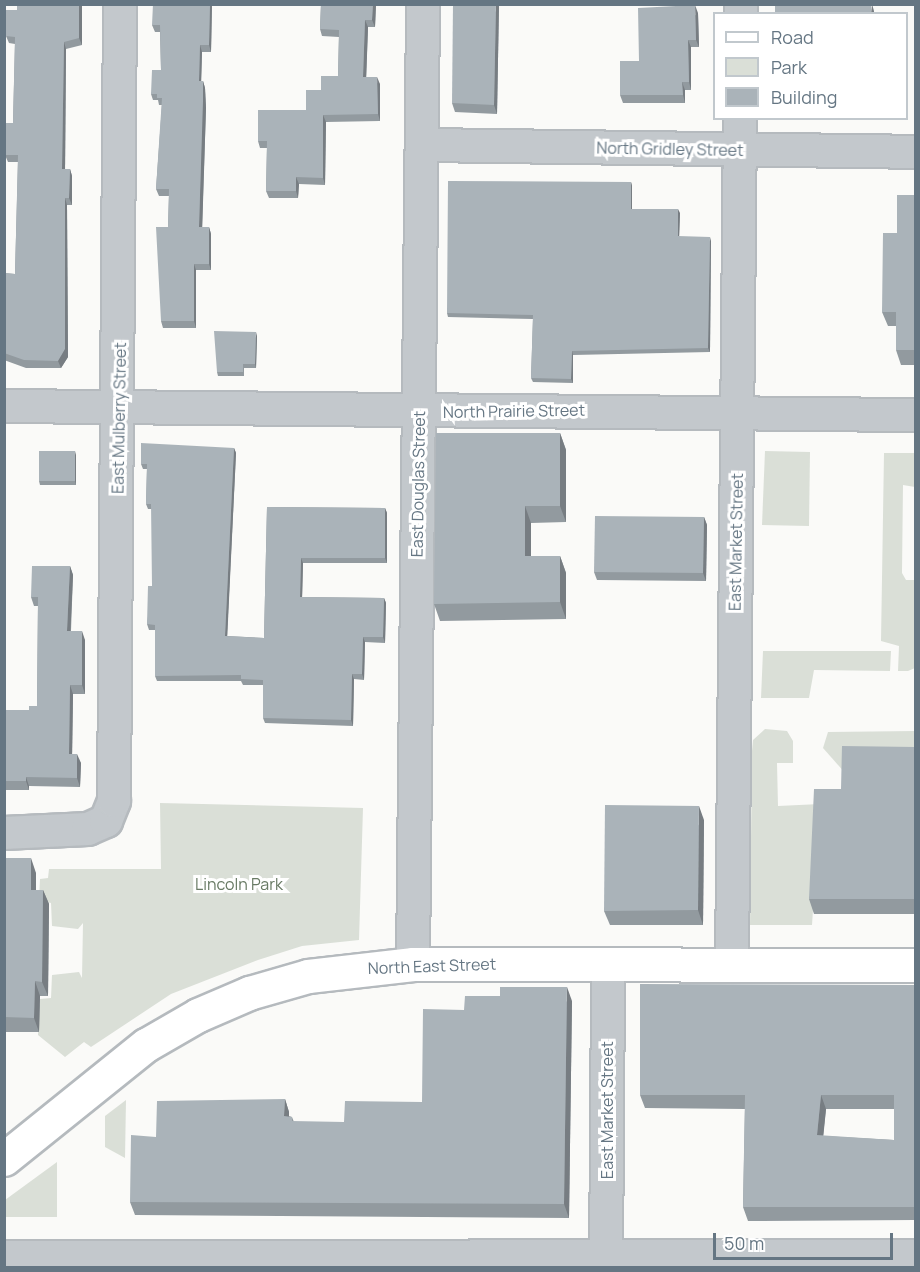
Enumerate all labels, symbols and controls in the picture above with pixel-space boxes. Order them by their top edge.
legend [713,12,908,120]
text: Road [771,25,814,49]
text: Park [771,55,807,79]
text: Building [771,85,837,109]
street label: North Gridley Street [596,138,744,160]
street label: East Mulberry Street [108,342,130,494]
street label: North Prairie Street [443,400,585,422]
street label: East Douglas Street [407,411,429,557]
street label: East Market Street [725,473,747,611]
park label: Lincoln Park [195,874,283,894]
street label: North East Street [368,954,496,978]
street label: East Market Street [597,1041,617,1179]
scale bar [716,1221,896,1259]
text: 50 m [724,1231,764,1255]

